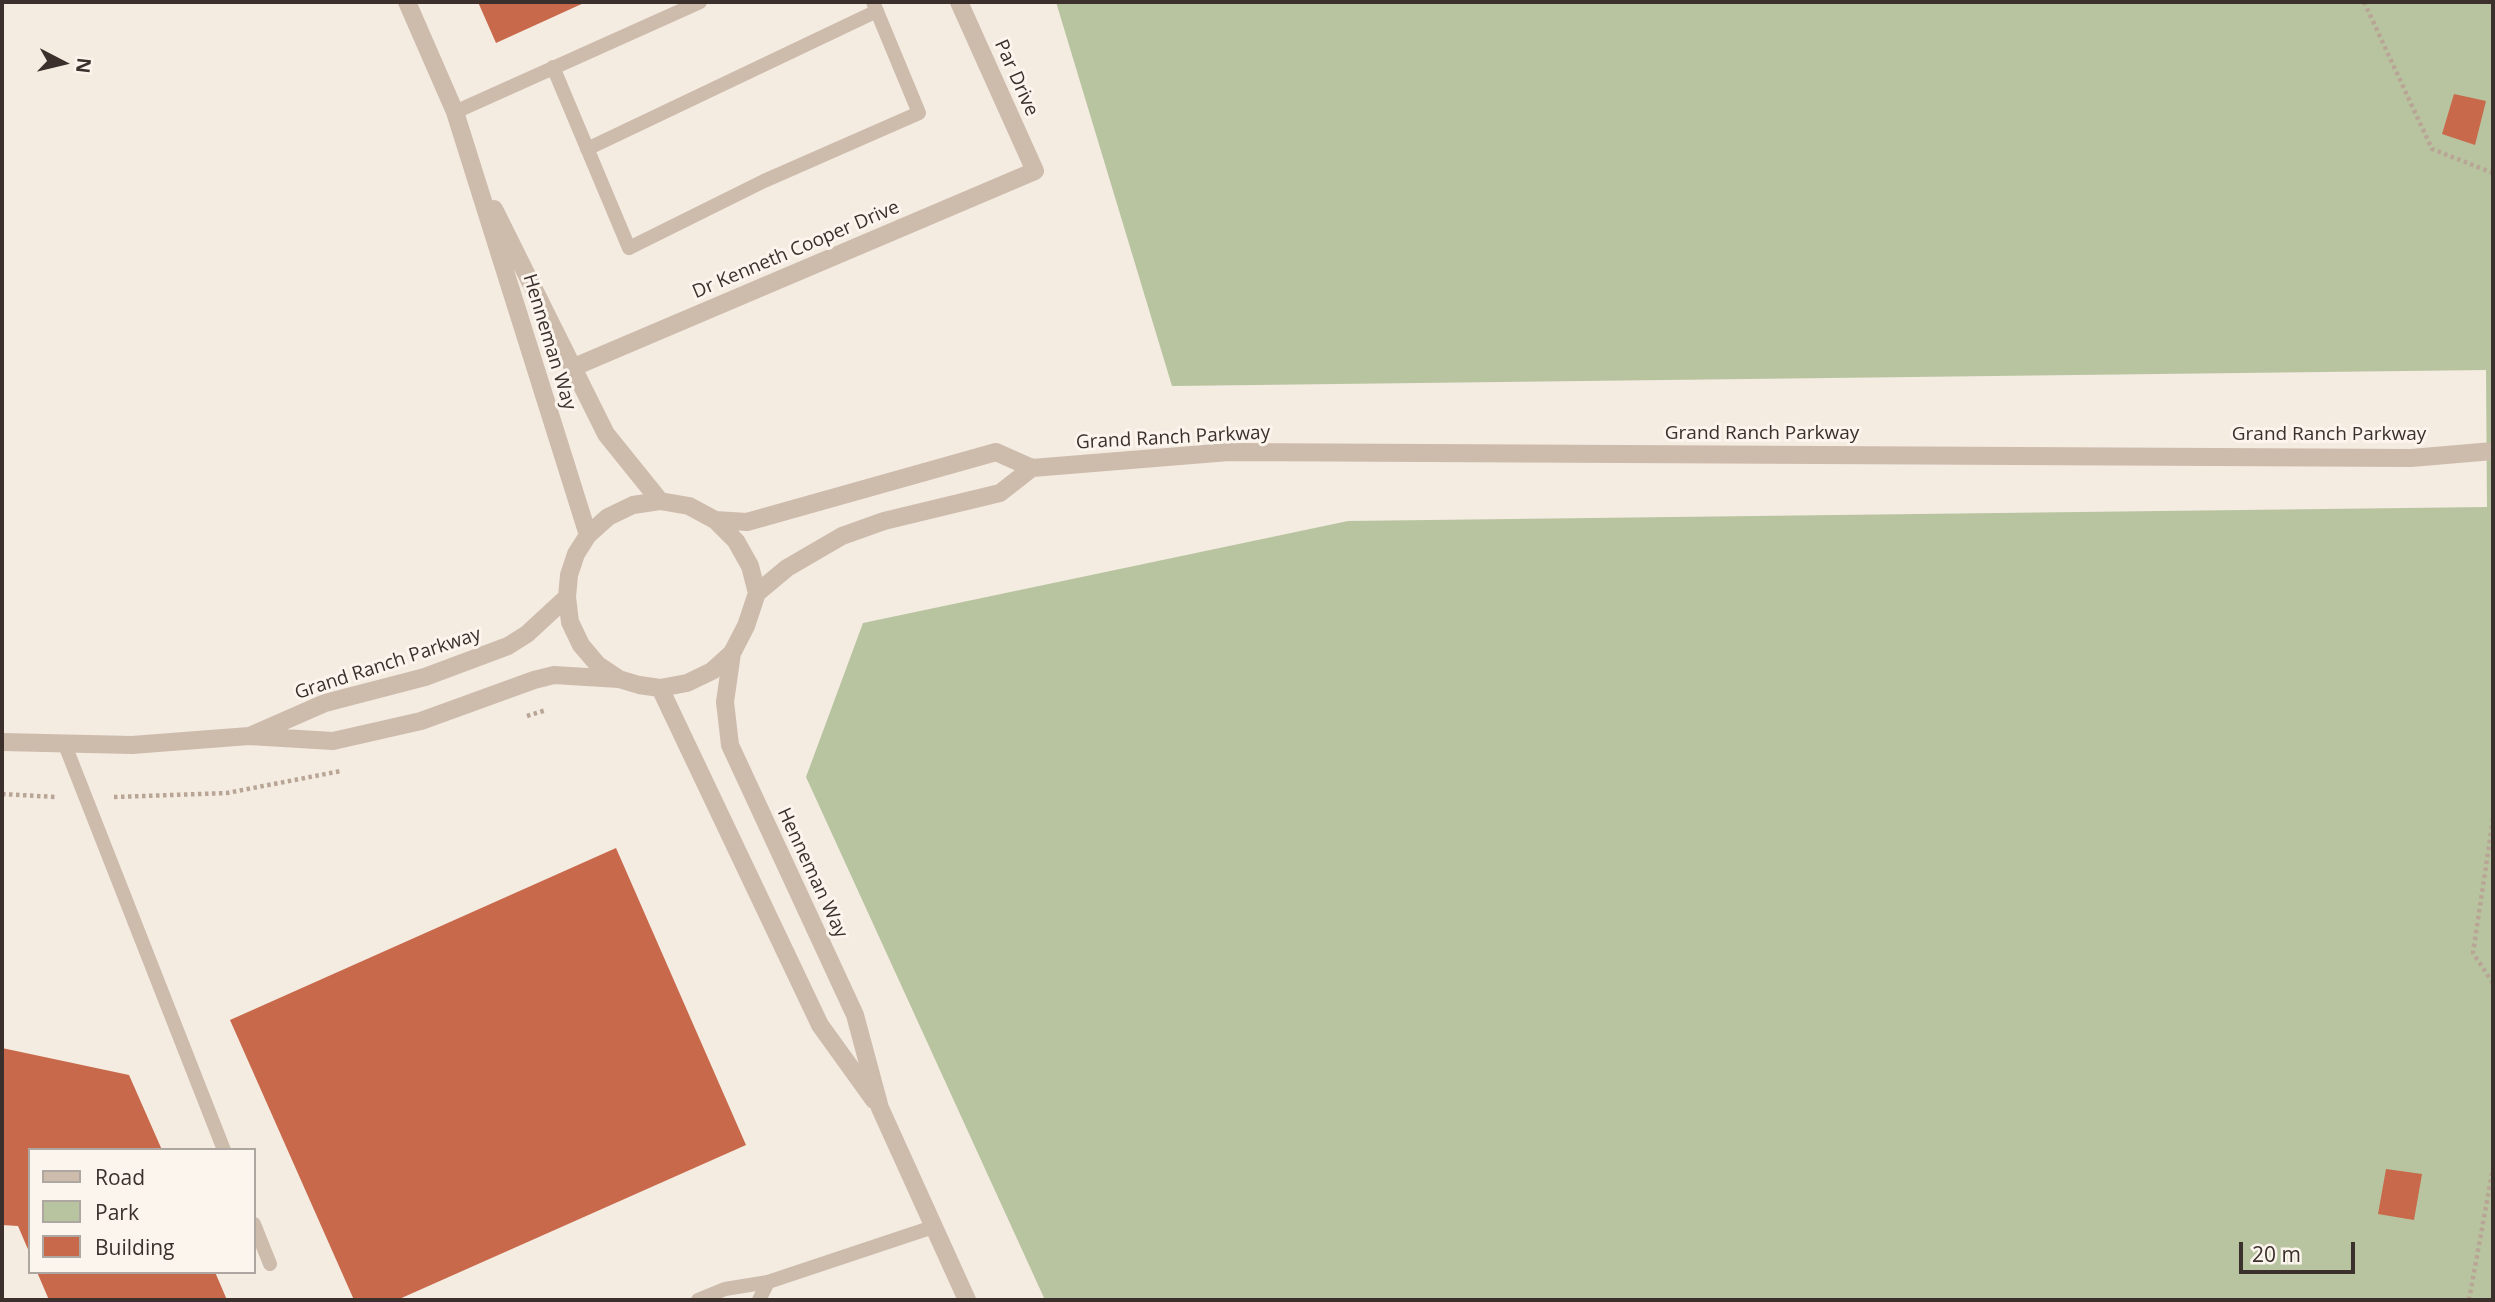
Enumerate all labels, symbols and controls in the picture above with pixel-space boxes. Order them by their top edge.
north arrow [28,28,98,98]
street label: Par Drive [989,36,1043,120]
text: N [70,56,98,75]
street label: Dr Kenneth Cooper Drive [689,196,903,304]
street label: Henneman Way [517,271,581,413]
street label: Grand Ranch Parkway [1075,422,1271,454]
street label: Grand Ranch Parkway [1665,423,1859,445]
street label: Grand Ranch Parkway [2232,424,2426,446]
street label: Grand Ranch Parkway [292,623,484,705]
street label: Henneman Way [772,804,852,942]
legend [28,1148,256,1274]
text: Road [95,1163,145,1191]
text: Park [95,1198,139,1226]
scale bar [2243,1228,2358,1272]
text: Building [95,1233,174,1261]
text: 20 m [2252,1240,2301,1268]

